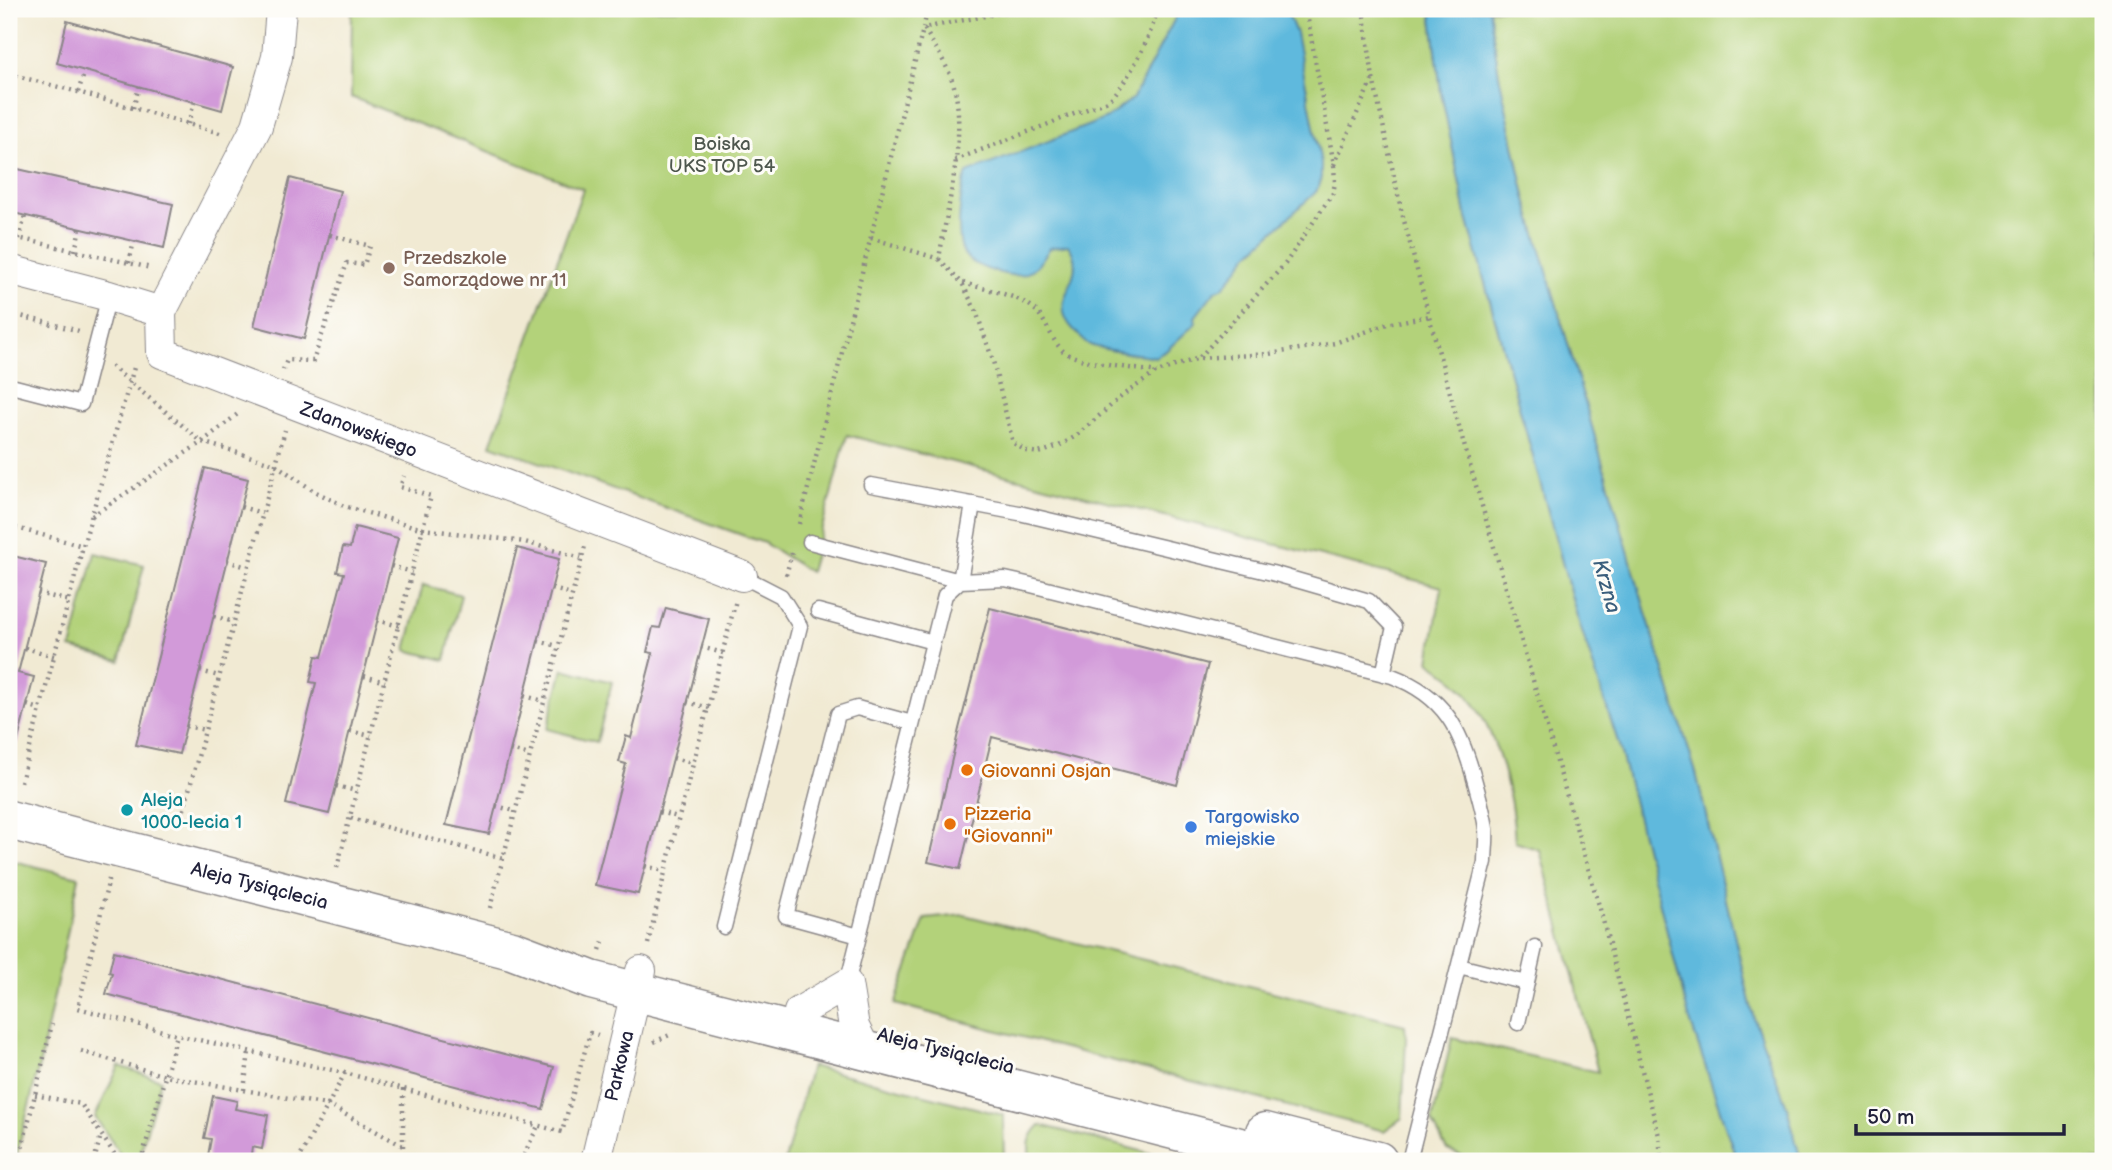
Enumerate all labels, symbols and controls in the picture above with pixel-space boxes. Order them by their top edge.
park label: Boiska UKS TOP 54 [669,133,776,178]
place label: Przedszkole Samorządowe nr 11 [403,247,567,292]
marker: Przedszkole Samorządowe nr 11 [381,260,397,276]
street label: Zdanowskiego [296,397,421,463]
water label: Krzna [1587,556,1626,616]
place label: Giovanni Osjan [981,760,1111,783]
marker: Giovanni Osjan [959,762,975,778]
place label: Aleja 1000-lecia 1 [141,789,242,834]
marker: Aleja 1000-lecia 1 [119,802,135,818]
place label: Pizzeria "Giovanni" [964,803,1053,848]
place label: Targowisko miejskie [1205,806,1300,851]
marker: Pizzeria "Giovanni" [942,816,958,832]
marker: Targowisko miejskie [1183,819,1199,835]
street label: Aleja Tysiąclecia [188,858,330,915]
street label: Aleja Tysiąclecia [875,1023,1017,1080]
street label: Parkowa [601,1028,640,1104]
scale bar [1856,1093,2065,1137]
text: 50 m [1867,1105,1914,1130]

